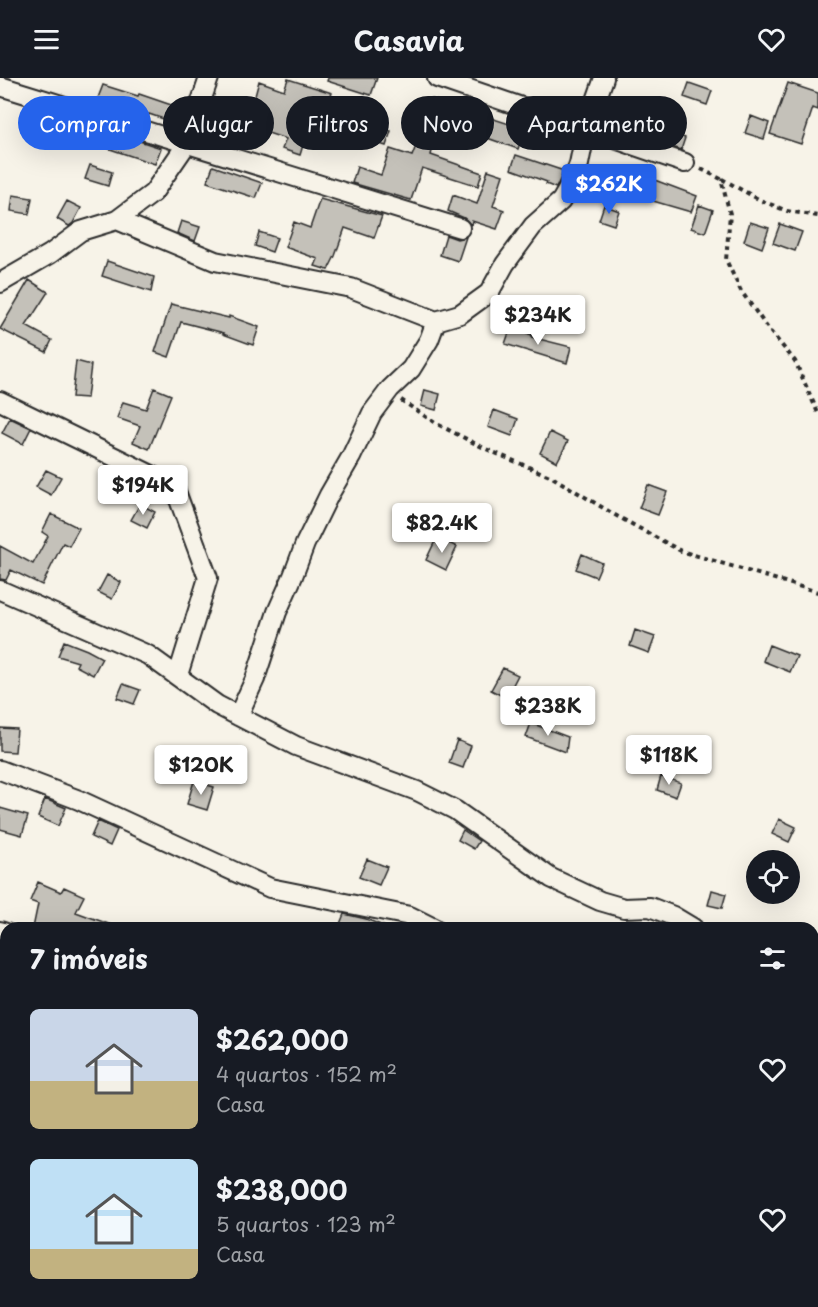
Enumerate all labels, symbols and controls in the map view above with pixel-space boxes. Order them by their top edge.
text: Casavia [354,19,464,60]
icon: menu [30,23,63,56]
icon: heart [755,23,788,56]
chip: Comprar [18,96,151,150]
chip: Alugar [163,96,274,150]
chip: Filtros [286,96,389,150]
chip: Novo [401,96,494,150]
chip: Apartamento [506,96,687,150]
pin: $262K [567,164,651,215]
text: $262K [575,168,643,198]
pin: $234K [496,295,580,346]
text: $234K [504,299,572,329]
pin: $194K [101,465,185,516]
text: $194K [112,469,174,499]
pin: $82.4K [393,503,491,554]
text: $82.4K [406,507,478,537]
pin: $238K [506,686,590,737]
text: $238K [514,690,582,720]
pin: $118K [627,735,711,786]
text: $118K [640,739,698,769]
pin: $120K [159,745,243,796]
text: $120K [168,749,234,779]
map controls [746,850,800,904]
button: locate [746,850,800,904]
text: 7 imóveis [30,939,148,978]
icon: filters [756,942,789,975]
text: $262,000 [216,1020,348,1059]
icon: home [78,1033,150,1105]
icon: heart [756,1053,789,1086]
text: 4 quartos · 152 m² [216,1059,397,1089]
text: Casa [216,1089,265,1119]
text: $238,000 [216,1170,347,1209]
icon: home [78,1183,150,1255]
icon: heart [756,1203,789,1236]
text: 5 quartos · 123 m² [216,1209,396,1239]
text: Casa [216,1239,265,1269]

